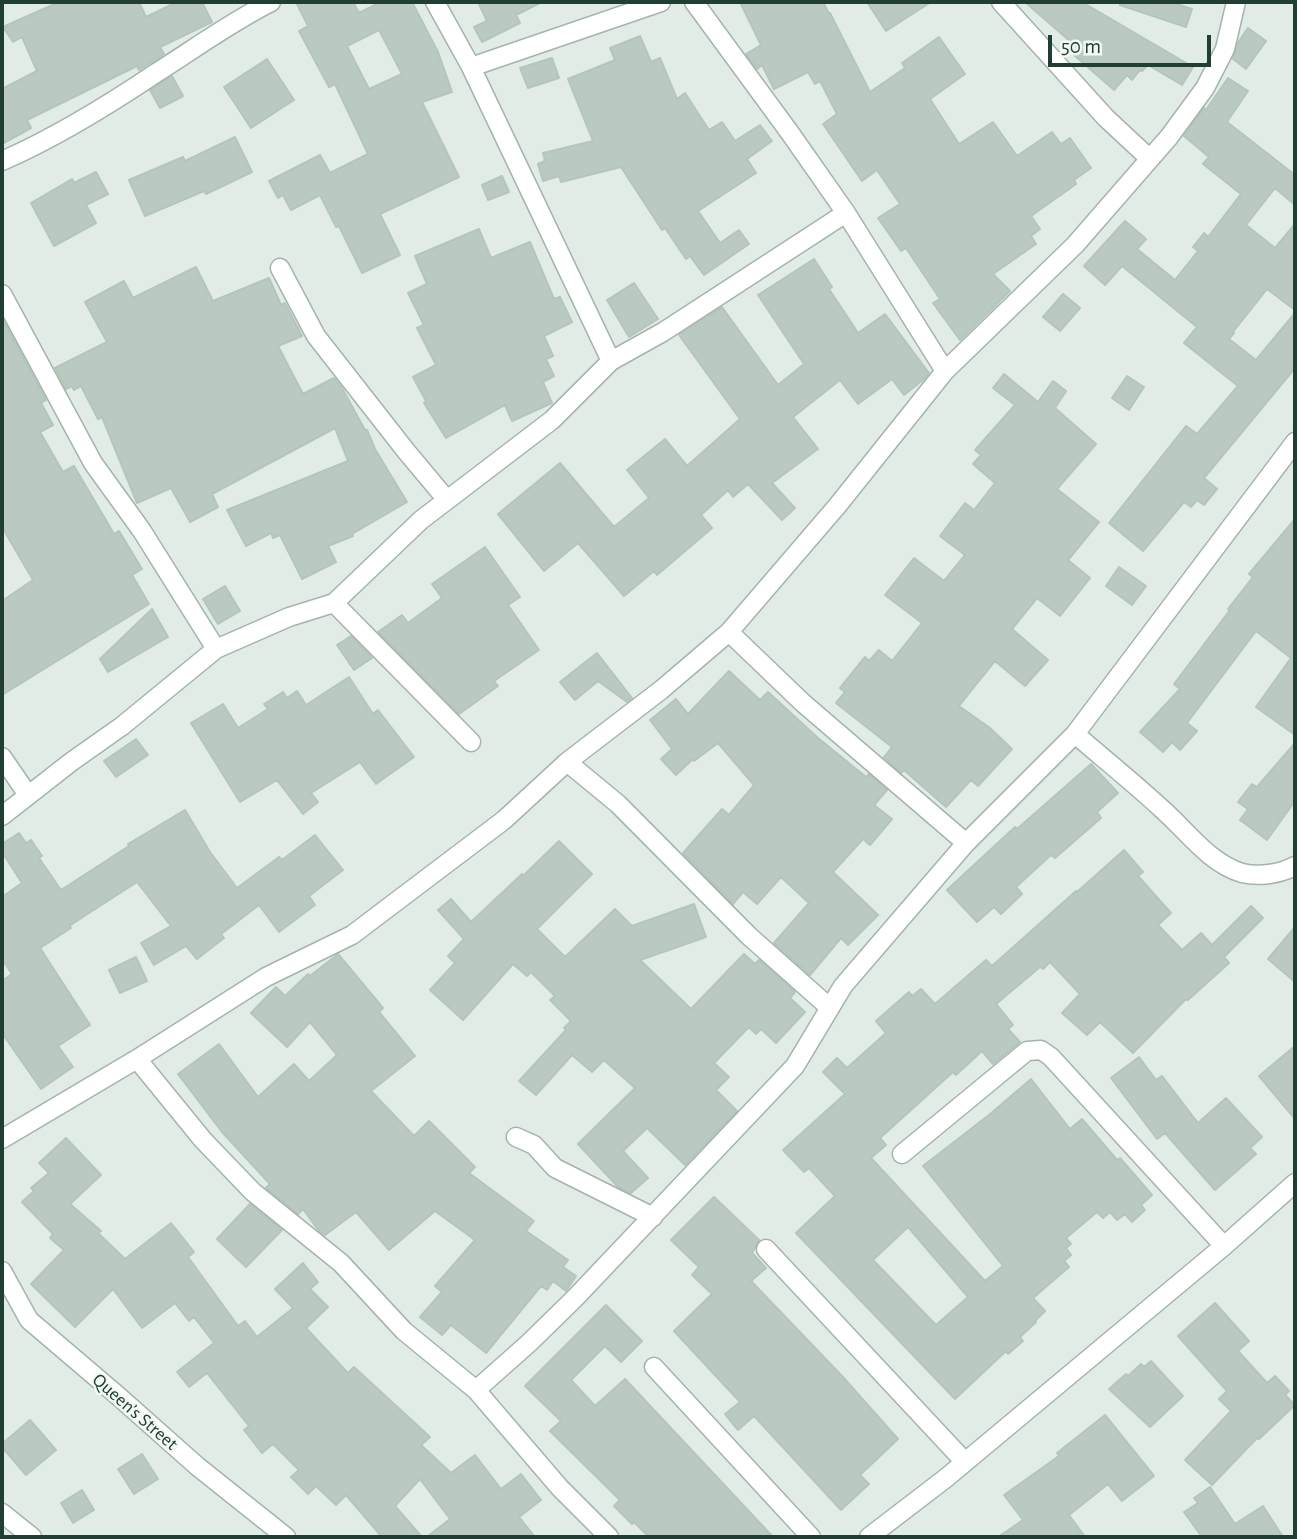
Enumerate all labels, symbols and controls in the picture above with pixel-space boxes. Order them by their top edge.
scale bar [1052,21,1215,65]
text: 50 m [1061,36,1101,57]
street label: Queen’s Street [88,1369,182,1455]

